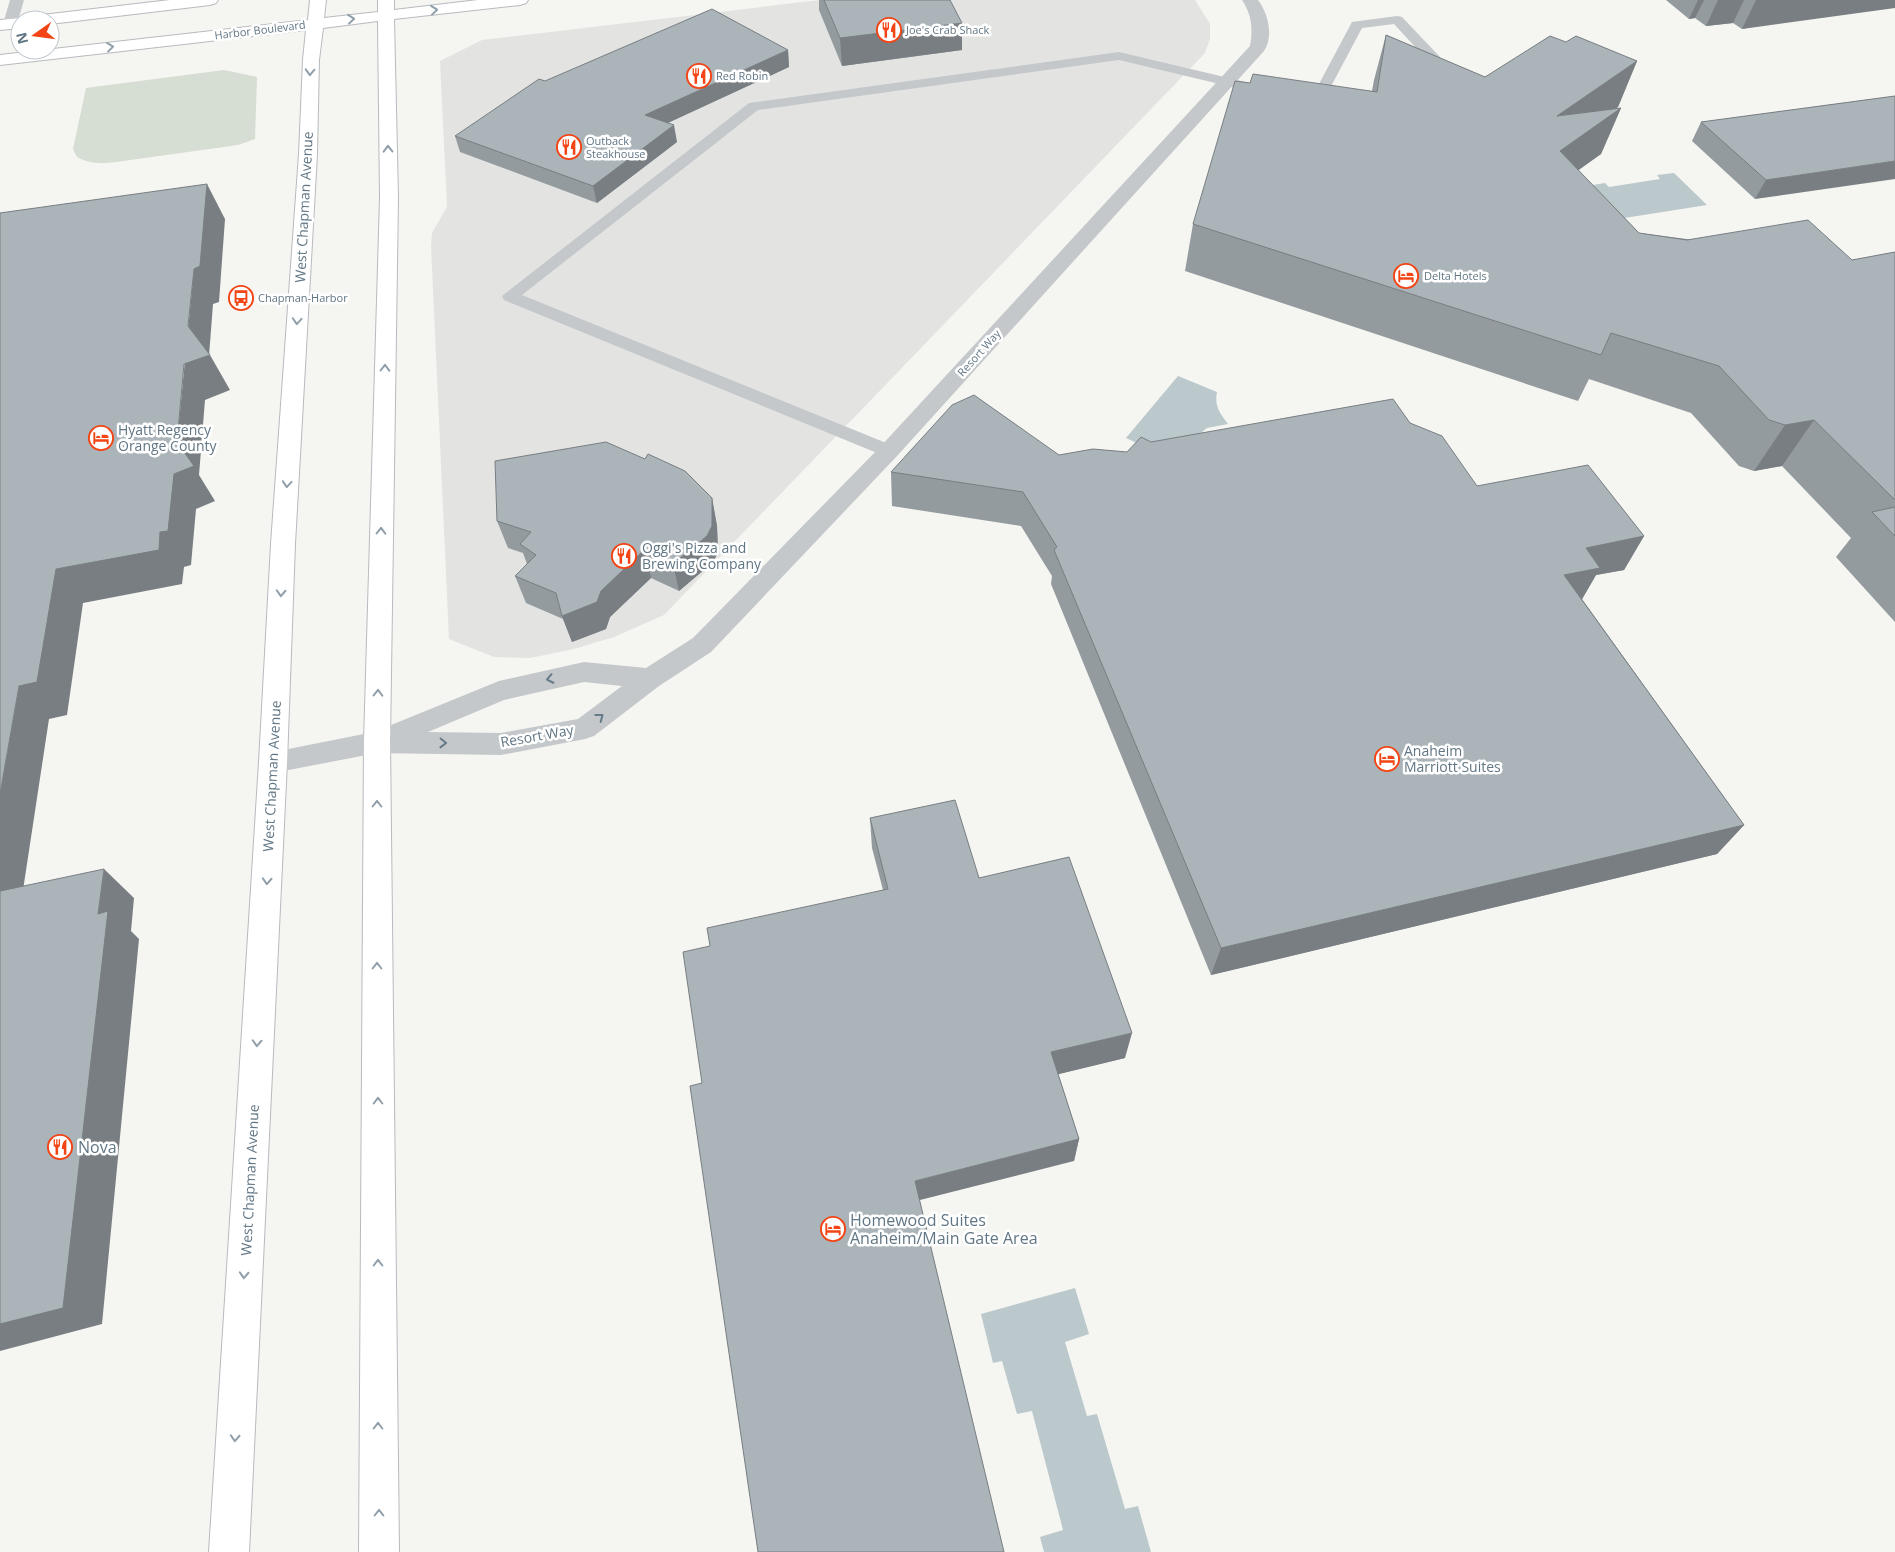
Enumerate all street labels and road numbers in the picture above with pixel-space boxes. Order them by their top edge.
street label: Harbor Boulevard [214,16,306,43]
street label: West Chapman Avenue [290,131,317,283]
street label: Resort Way [954,326,1004,379]
street label: West Chapman Avenue [258,700,285,852]
street label: Resort Way [499,720,576,751]
street label: West Chapman Avenue [236,1104,263,1256]

